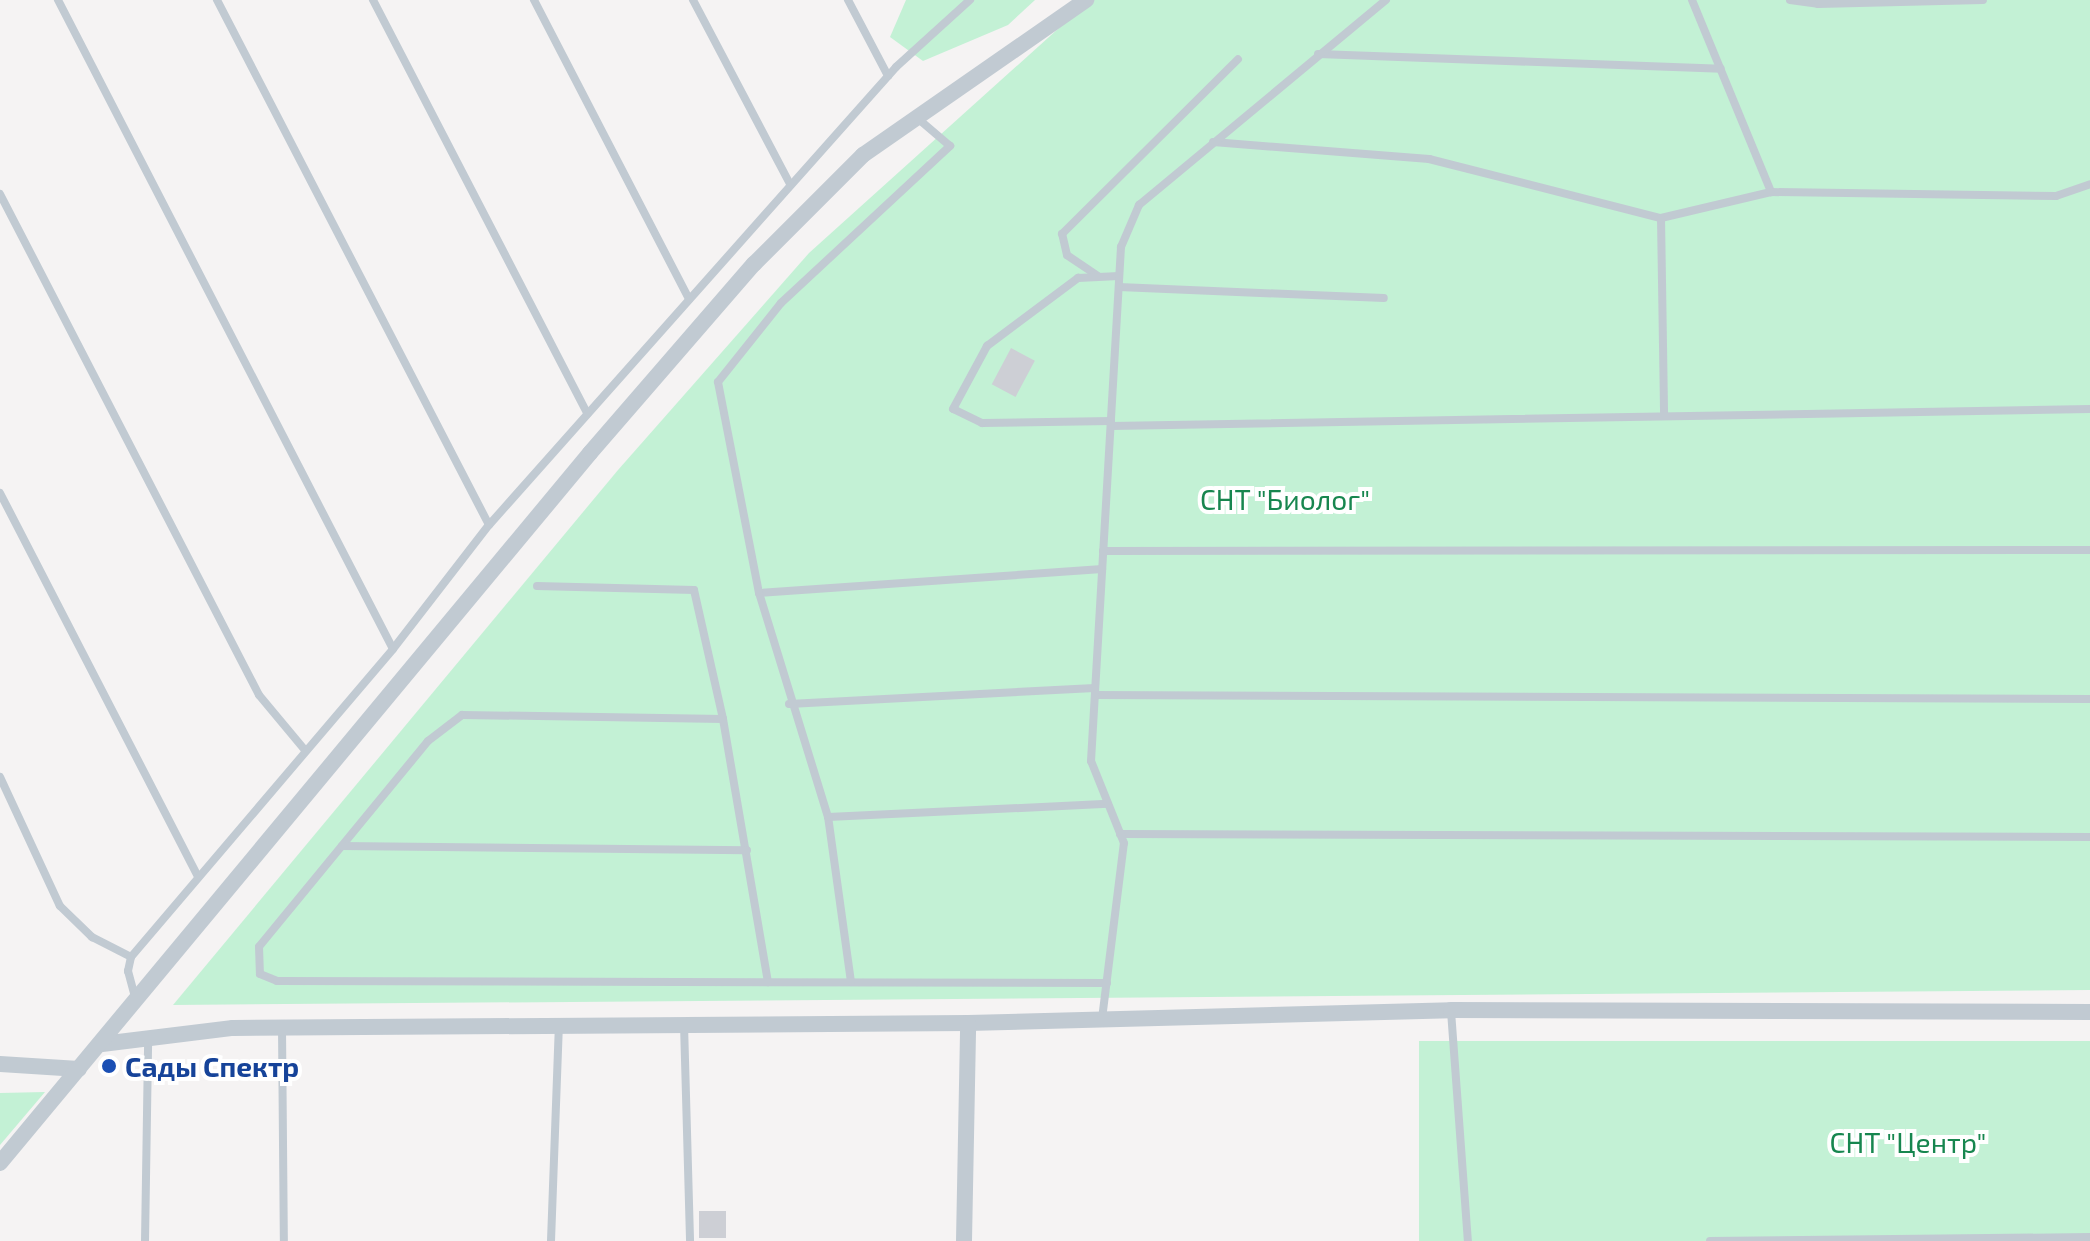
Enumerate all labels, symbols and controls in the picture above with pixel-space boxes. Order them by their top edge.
park label: СНТ "Биолог" [1200,482,1370,516]
place label: Сады Спектр [125,1049,299,1083]
marker: Сады Спектр [100,1057,118,1075]
park label: СНТ "Центр" [1829,1125,1987,1159]

